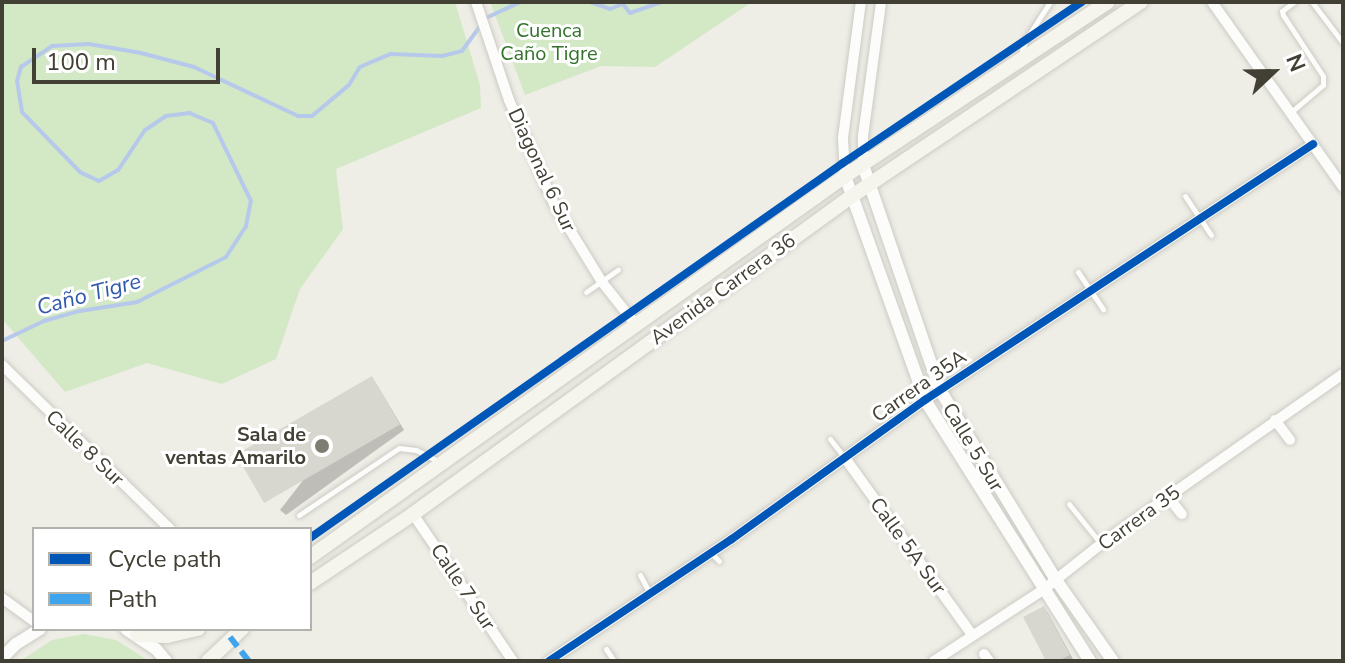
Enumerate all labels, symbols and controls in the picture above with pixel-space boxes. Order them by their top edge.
park label: Cuenca Caño Tigre [500,19,598,66]
scale bar [36,32,224,82]
north arrow [1233,32,1313,112]
text: 100 m [46,46,116,78]
text: N [1278,50,1312,76]
street label: Diagonal 6 Sur [503,104,581,236]
street label: Avenida Carrera 36 [646,228,800,350]
water label: Caño Tigre [34,268,144,322]
street label: Carrera 35A [867,345,971,427]
street label: Calle 5 Sur [937,398,1009,496]
street label: Calle 8 Sur [41,405,129,491]
place label: Sala de ventas Amarilo [165,422,306,469]
marker: Sala de ventas Amarilo [313,437,331,455]
street label: Carrera 35 [1093,480,1185,556]
street label: Calle 5A Sur [865,493,951,599]
legend [32,527,312,631]
street label: Calle 7 Sur [425,539,501,635]
text: Cycle path [108,543,222,575]
text: Path [108,583,157,615]

